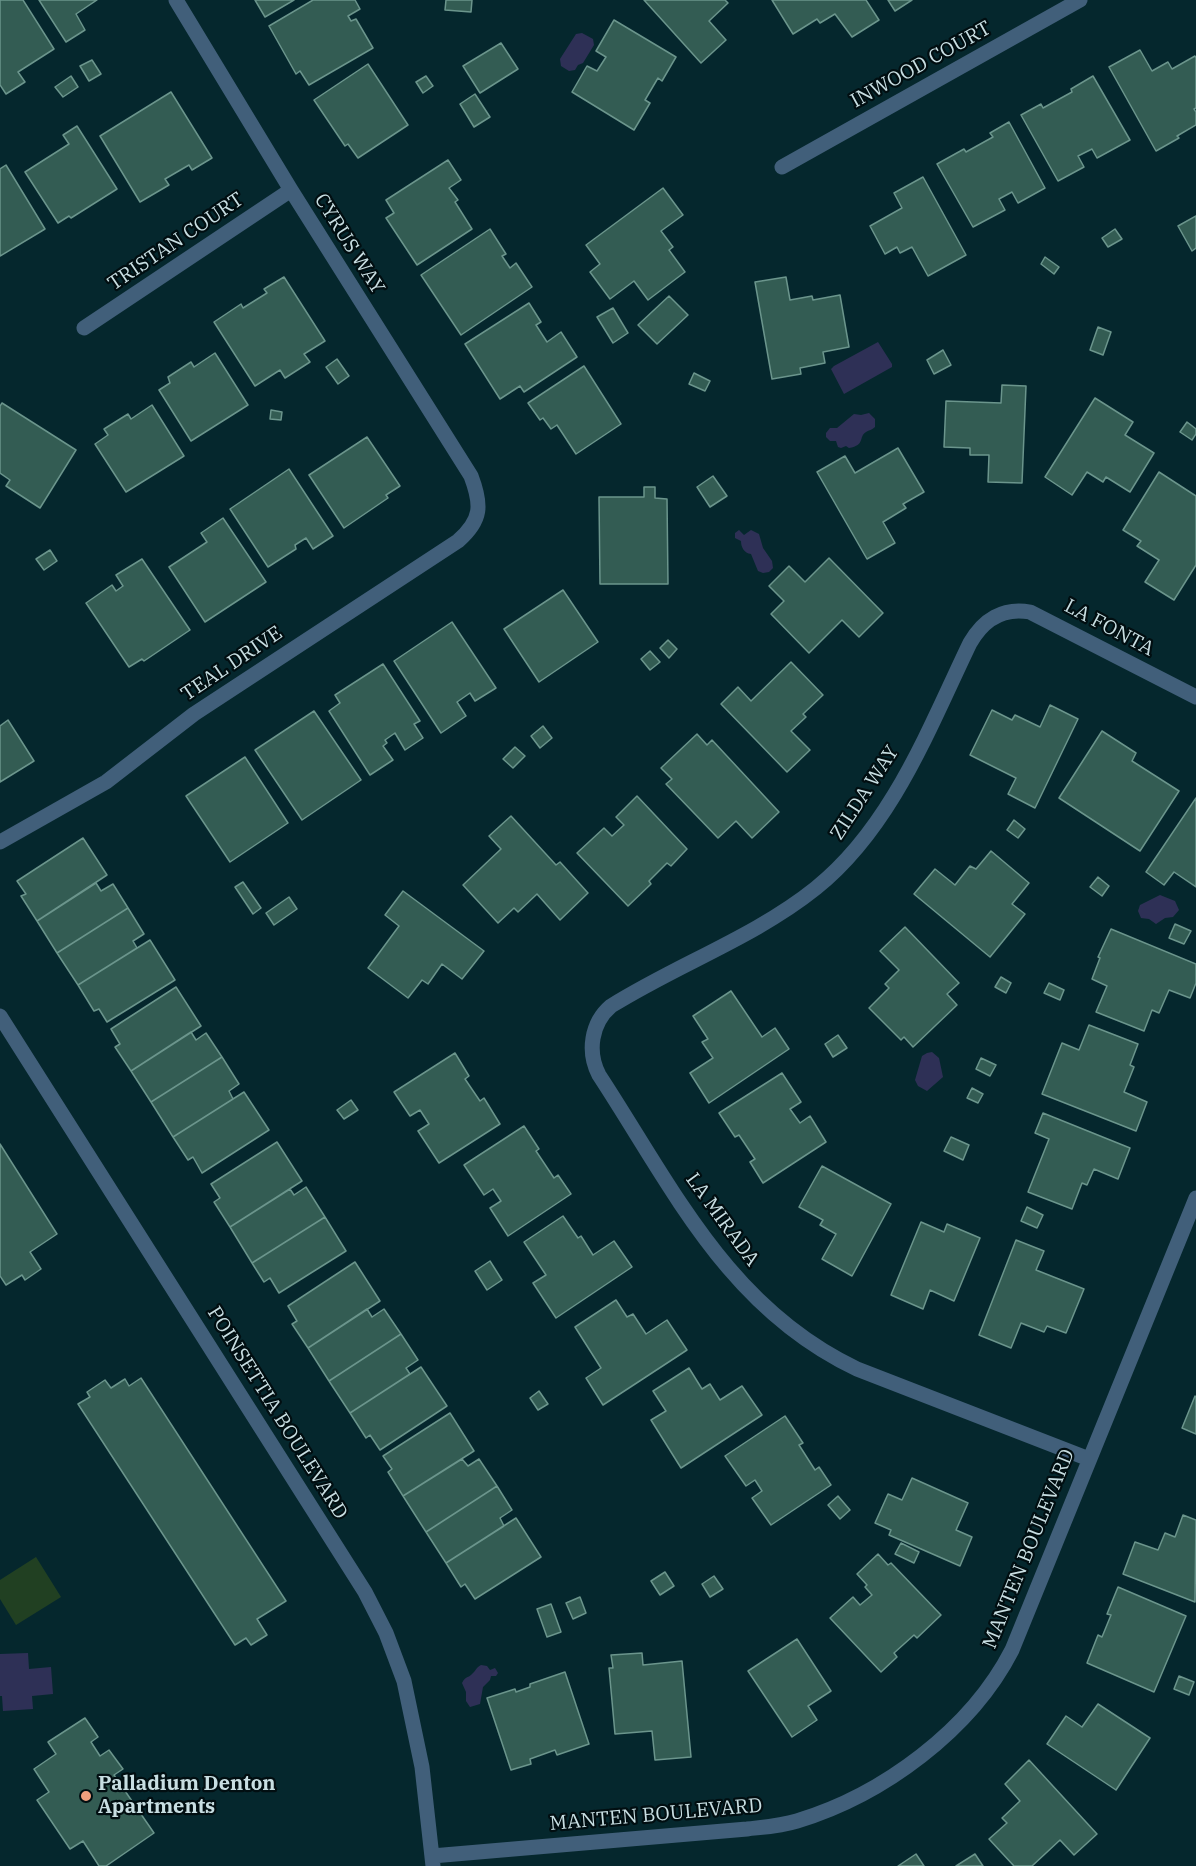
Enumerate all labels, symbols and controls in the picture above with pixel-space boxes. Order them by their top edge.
street label: INWOOD COURT [847,16,995,114]
street label: TRISTAN COURT [104,188,248,296]
street label: CYRUS WAY [309,189,389,299]
street label: LA FONTA [1060,594,1158,662]
street label: TEAL DRIVE [177,621,287,707]
street label: ZILDA WAY [826,741,904,845]
street label: LA MIRADA [680,1169,764,1271]
street label: POINSETTIA BOULEVARD [202,1302,352,1524]
street label: MANTEN BOULEVARD [978,1446,1080,1652]
place label: Palladium Denton Apartments [98,1772,276,1819]
marker: Palladium Denton Apartments [79,1789,93,1803]
street label: MANTEN BOULEVARD [549,1794,763,1836]

